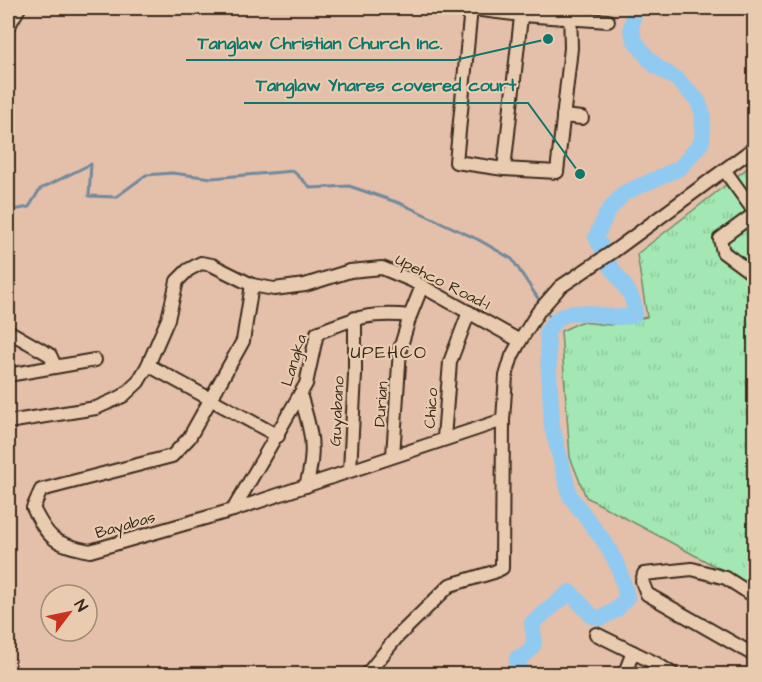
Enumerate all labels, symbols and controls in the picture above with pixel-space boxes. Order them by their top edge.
callout: Tanglaw Christian Church Inc. [186,24,455,60]
text: Tanglaw Christian Church Inc. [196,31,443,57]
callout: Tanglaw Ynares covered court [244,67,528,103]
text: Tanglaw Ynares covered court [255,73,517,99]
street label: Upehco Road-1 [391,249,494,315]
street label: Langka [276,332,313,389]
district label: UPEHCO [351,340,427,365]
street label: Guyabano [324,375,351,447]
street label: Durian [368,380,394,428]
street label: Chico [419,387,443,429]
street label: Bayabas [93,506,158,545]
north arrow [39,583,99,643]
text: N [69,595,93,616]

